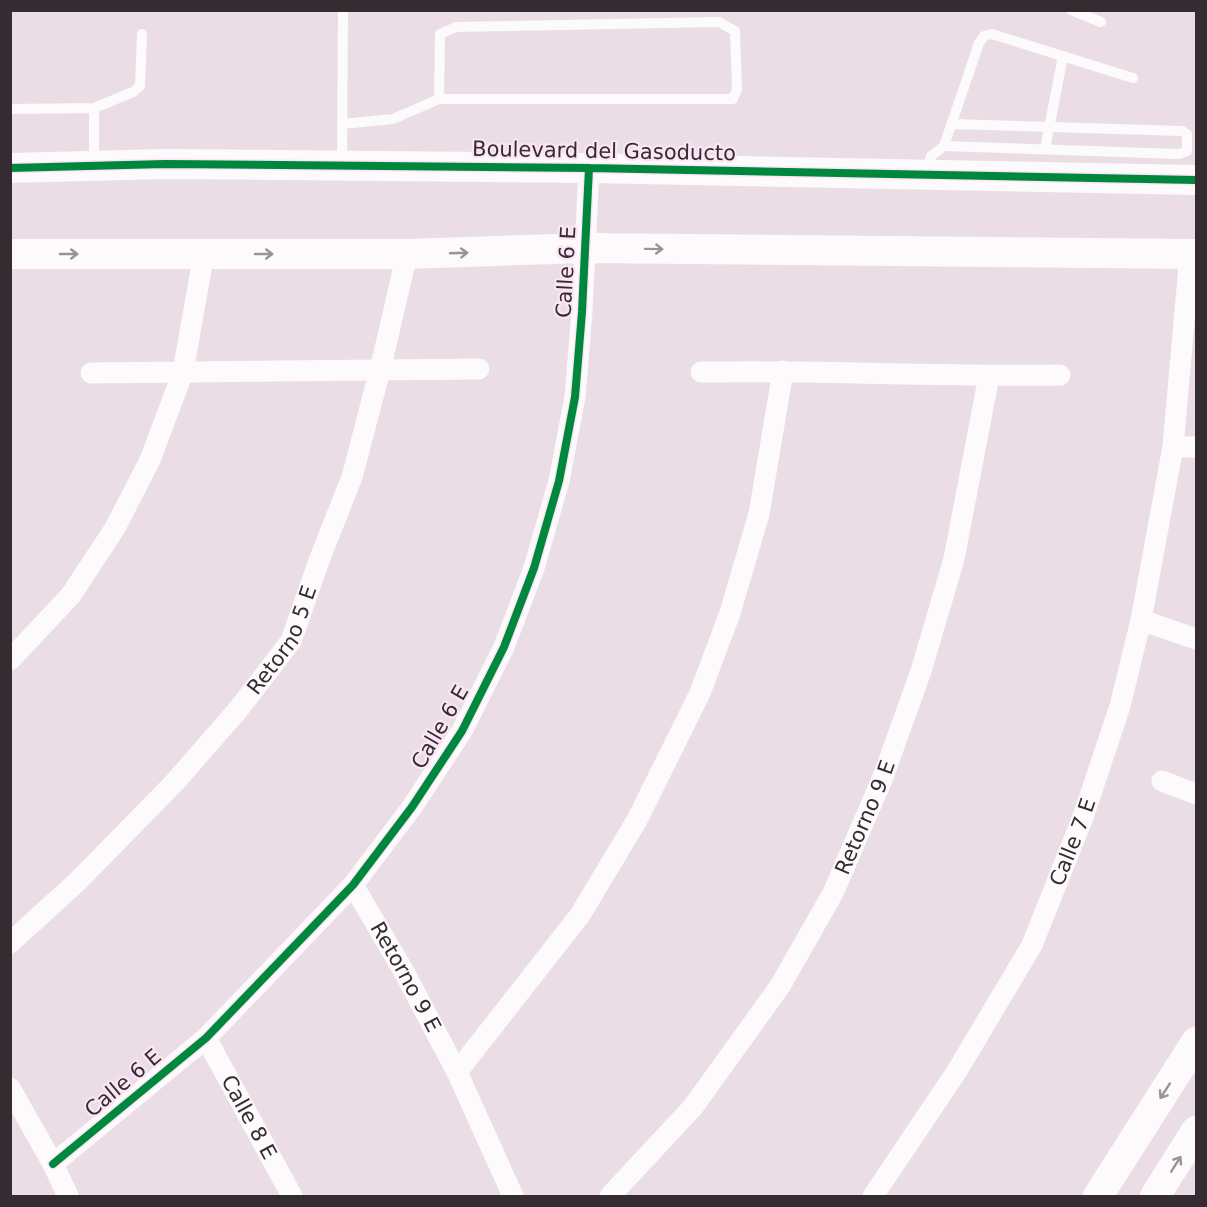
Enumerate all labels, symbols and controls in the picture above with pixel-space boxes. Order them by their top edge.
street label: Boulevard del Gasoducto [472,137,736,165]
street label: Calle 6 E [552,225,580,319]
one-way arrow [643,243,663,255]
one-way arrow [448,247,468,258]
one-way arrow [58,248,78,260]
one-way arrow [253,248,273,260]
street label: Retorno 5 E [242,582,321,699]
street label: Calle 6 E [407,681,473,773]
street label: Retorno 9 E [830,757,900,878]
street label: Calle 7 E [1045,795,1100,889]
street label: Retorno 9 E [365,918,446,1036]
street label: Calle 6 E [80,1044,166,1122]
street label: Calle 8 E [216,1071,282,1163]
one-way arrow [1159,1082,1171,1099]
one-way arrow [1170,1156,1182,1173]

